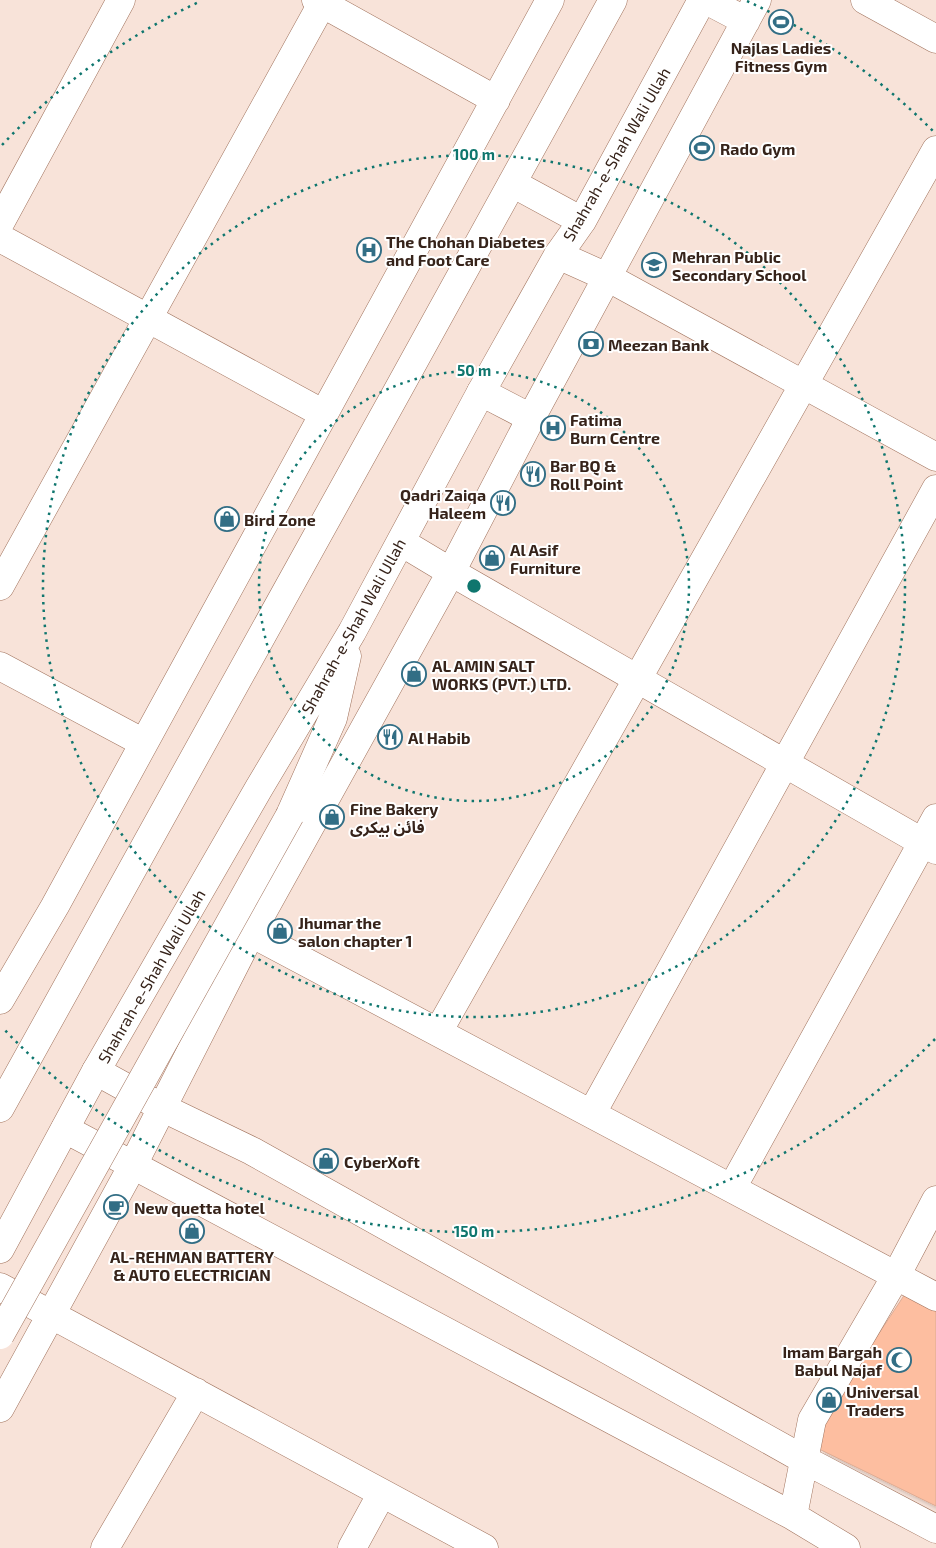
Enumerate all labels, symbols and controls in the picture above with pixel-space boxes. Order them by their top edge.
sports icon: Najlas Ladies Fitness Gym [768,9,794,35]
place label: Najlas Ladies Fitness Gym [731,38,831,76]
street label: Shahrah-e-Shah Wali Ullah [558,64,674,244]
sports icon: Rado Gym [689,135,715,161]
place label: Rado Gym [720,139,795,159]
text: 100 m [453,145,495,163]
place label: The Chohan Diabetes and Foot Care [386,232,545,269]
hospital icon: The Chohan Diabetes and Foot Care [356,237,382,263]
place label: Mehran Public Secondary School [672,247,807,285]
school or university icon: Mehran Public Secondary School [641,252,667,278]
bank icon: Meezan Bank [578,331,604,357]
place label: Meezan Bank [608,335,709,354]
text: 50 m [457,361,491,379]
place label: Fatima Burn Centre [570,410,660,447]
hospital icon: Fatima Burn Centre [540,415,566,441]
place label: Bar BQ & Roll Point [550,456,624,493]
restaurant icon: Bar BQ & Roll Point [520,461,546,487]
place label: Qadri Zaiqa Haleem [400,485,486,522]
restaurant icon: Qadri Zaiqa Haleem [490,490,516,516]
shop icon: Bird Zone [214,506,240,532]
place label: Bird Zone [244,510,316,529]
street label: Shahrah-e-Shah Wali Ullah [297,535,409,717]
place label: Al Asif Furniture [510,540,581,577]
shop icon: Al Asif Furniture [479,545,505,571]
centre of rings [465,577,483,595]
place label: AL AMIN SALT WORKS (PVT.) LTD. [432,656,571,693]
shop icon: AL AMIN SALT WORKS (PVT.) LTD. [401,661,427,687]
restaurant icon: Al Habib [377,724,403,750]
place label: Al Habib [408,728,470,747]
place label: Fine Bakery فائن بیکری [350,799,438,837]
shop icon: Fine Bakery فائن بیکری [319,804,345,830]
street label: Shahrah-e-Shah Wali Ullah [93,886,209,1066]
place label: Jhumar the salon chapter 1 [298,913,412,950]
shop icon: Jhumar the salon chapter 1 [267,918,293,944]
shop icon: CyberXoft [313,1148,339,1174]
place label: CyberXoft [344,1152,420,1172]
cafe icon: New quetta hotel [103,1194,129,1220]
place label: New quetta hotel [134,1198,266,1217]
shop icon: AL-REHMAN BATTERY & AUTO ELECTRICIAN [179,1218,205,1244]
text: 150 m [454,1222,494,1240]
place label: AL-REHMAN BATTERY & AUTO ELECTRICIAN [110,1247,274,1284]
place label: Imam Bargah Babul Najaf [782,1342,883,1379]
mosque icon: Imam Bargah Babul Najaf [886,1347,912,1373]
place label: Universal Traders [846,1382,919,1419]
shop icon: Universal Traders [816,1387,842,1413]

